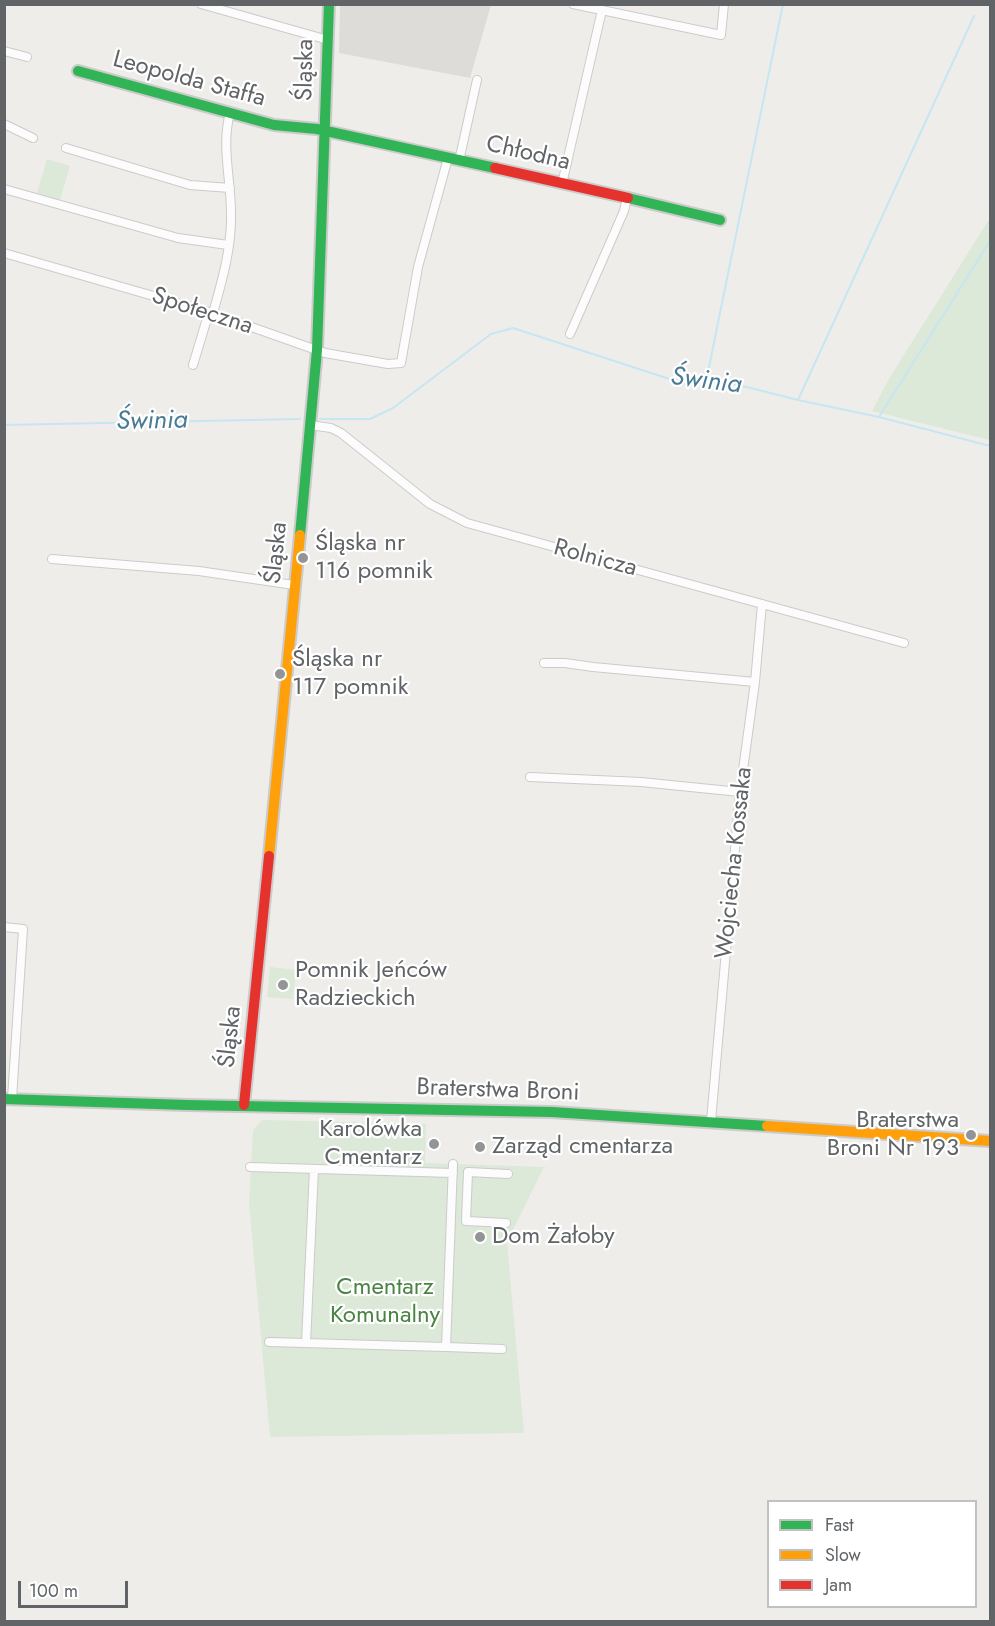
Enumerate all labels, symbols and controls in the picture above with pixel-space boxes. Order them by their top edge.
street label: Śląska [291,39,321,101]
street label: Leopolda Staffa [110,46,268,114]
street label: Chłodna [483,130,573,178]
street label: Społeczna [148,282,256,342]
water label: Świnia [669,362,743,402]
water label: Świnia [116,406,188,438]
street label: Śląska [259,521,295,585]
place label: Śląska nr 116 pomnik [315,530,433,586]
street label: Rolnicza [550,534,640,584]
marker: Śląska nr 116 pomnik [296,551,310,565]
place label: Śląska nr 117 pomnik [292,646,408,702]
marker: Śląska nr 117 pomnik [273,667,287,681]
street label: Wojciecha Kossaka [711,766,759,960]
place label: Pomnik Jeńców Radzieckich [295,957,447,1013]
marker: Pomnik Jeńców Radzieckich [276,978,290,992]
street label: Śląska [213,1005,249,1069]
street label: Braterstwa Broni [416,1074,580,1108]
place label: Braterstwa Broni Nr 193 [827,1107,959,1163]
place label: Karolówka Cmentarz [319,1116,422,1172]
marker: Braterstwa Broni Nr 193 [964,1128,978,1142]
place label: Zarząd cmentarza [492,1133,673,1161]
marker: Karolówka Cmentarz [427,1137,441,1151]
marker: Zarząd cmentarza [473,1140,487,1154]
place label: Dom Żałoby [492,1223,614,1251]
marker: Dom Żałoby [473,1230,487,1244]
park label: Cmentarz Komunalny [330,1274,440,1330]
legend [767,1500,977,1608]
text: Fast [825,1512,854,1538]
text: Slow [825,1542,861,1568]
scale bar [21,1569,130,1607]
text: Jam [825,1572,852,1598]
text: 100 m [29,1578,78,1604]

